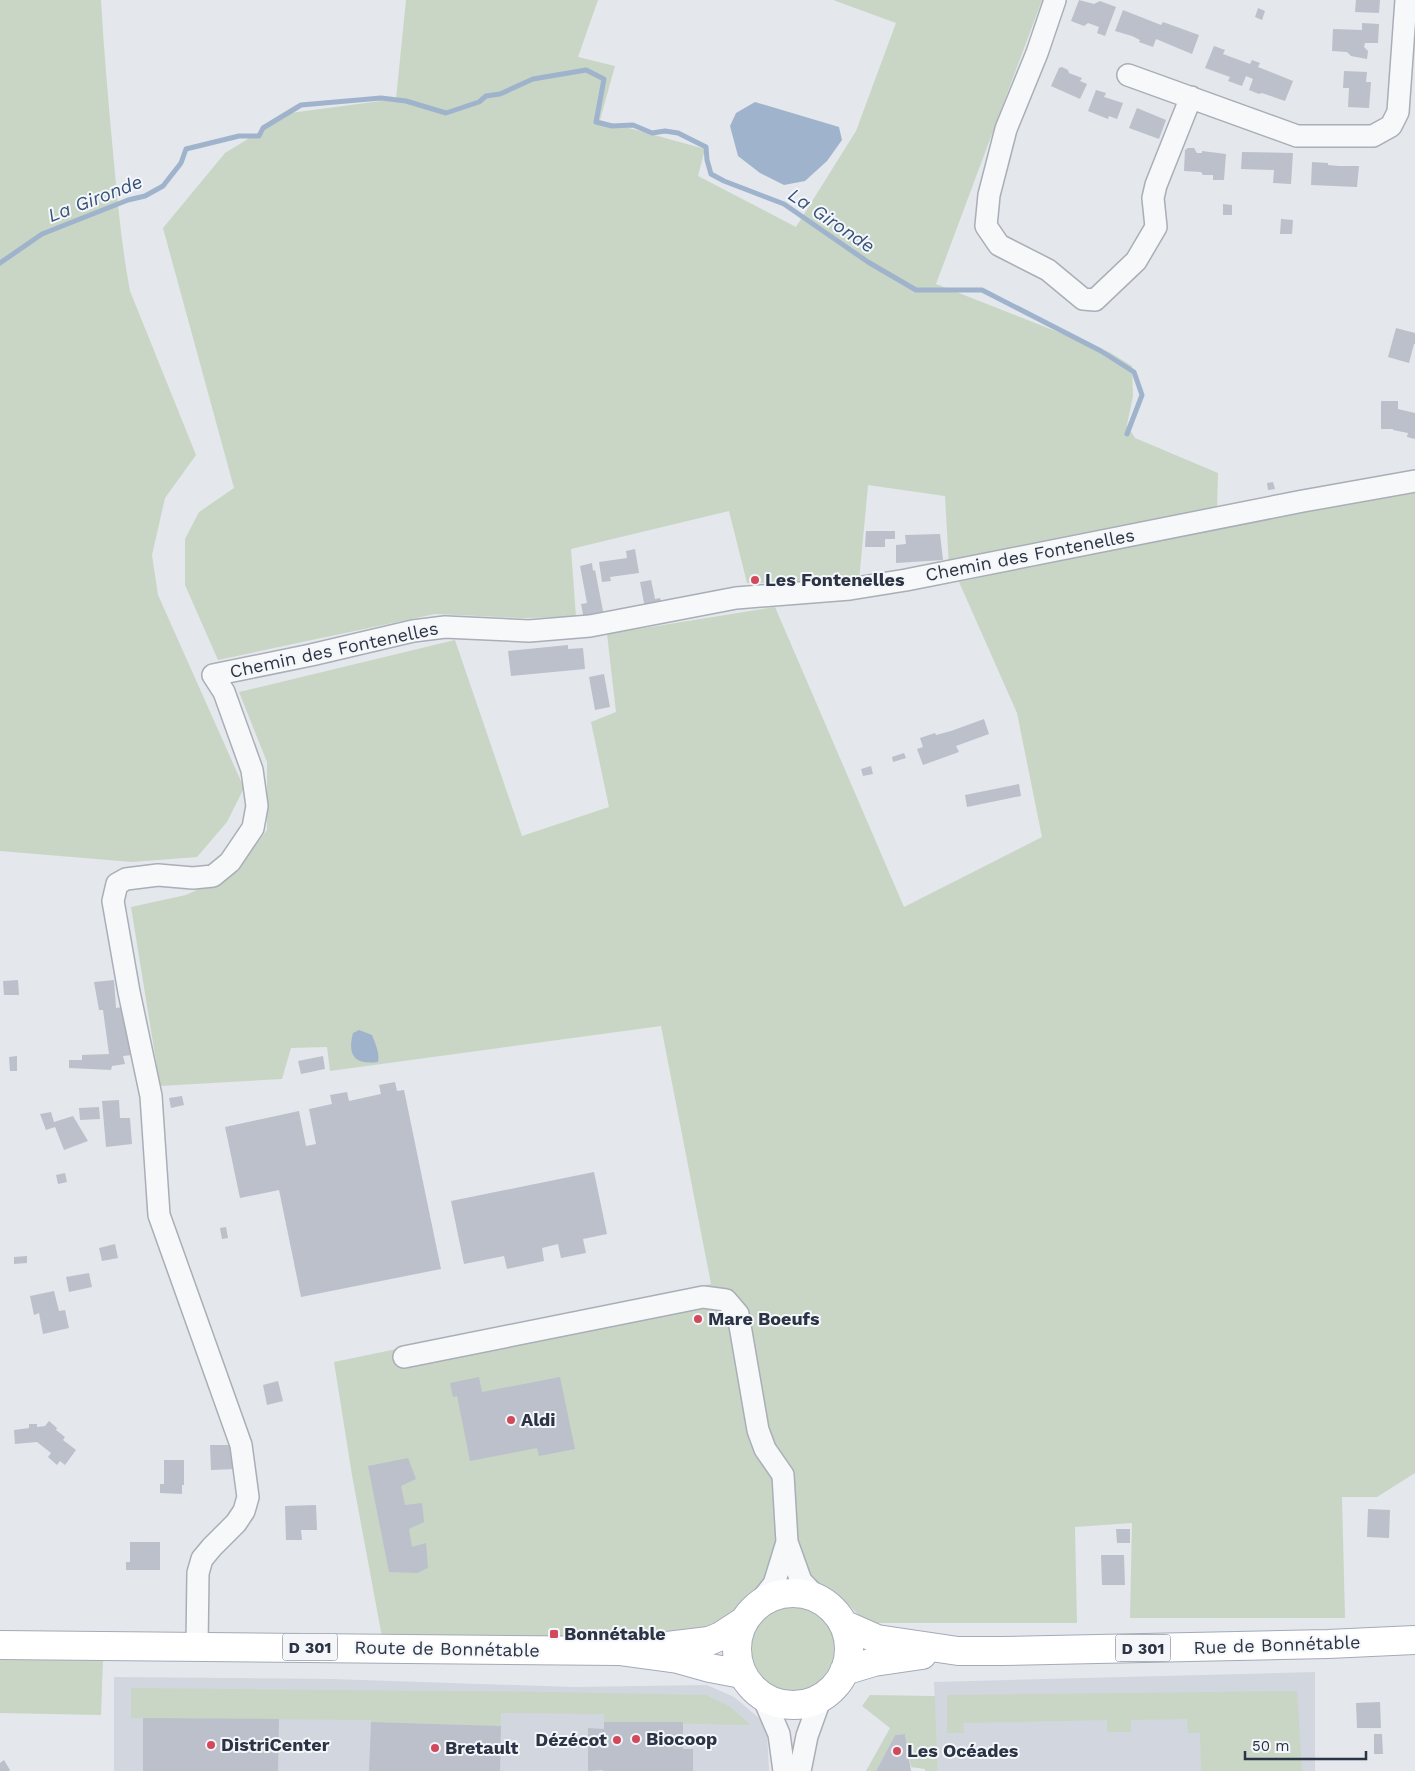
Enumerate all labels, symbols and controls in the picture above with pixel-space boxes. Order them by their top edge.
water label: La Gironde [45,170,146,227]
water label: La Gironde [784,183,879,258]
street label: Chemin des Fontenelles [924,524,1136,585]
place label: Les Fontenelles [765,569,905,590]
marker: Les Fontenelles [749,574,761,586]
street label: Chemin des Fontenelles [228,617,440,682]
place label: Mare Boeufs [708,1308,820,1329]
marker: Mare Boeufs [692,1313,704,1325]
place label: Aldi [521,1409,556,1430]
marker: Aldi [505,1414,517,1426]
place label: Bonnétable [564,1623,666,1644]
marker: Bonnétable [548,1628,560,1640]
street label: Rue de Bonnétable [1193,1631,1361,1658]
road number: D 301 [282,1634,338,1660]
road number: D 301 [1116,1635,1170,1662]
street label: Route de Bonnétable [354,1636,540,1661]
place label: Biocoop [646,1728,717,1749]
scale bar [1245,1728,1366,1760]
place label: Dézécot [535,1729,607,1750]
marker: Biocoop [630,1733,642,1745]
place label: DistriCenter [221,1734,330,1755]
marker: Dézécot [611,1734,623,1746]
place label: Bretault [445,1737,518,1758]
text: 50 m [1252,1737,1289,1755]
marker: DistriCenter [205,1739,217,1751]
place label: Les Océades [907,1740,1019,1761]
marker: Bretault [429,1742,441,1754]
marker: Les Océades [891,1745,903,1757]

